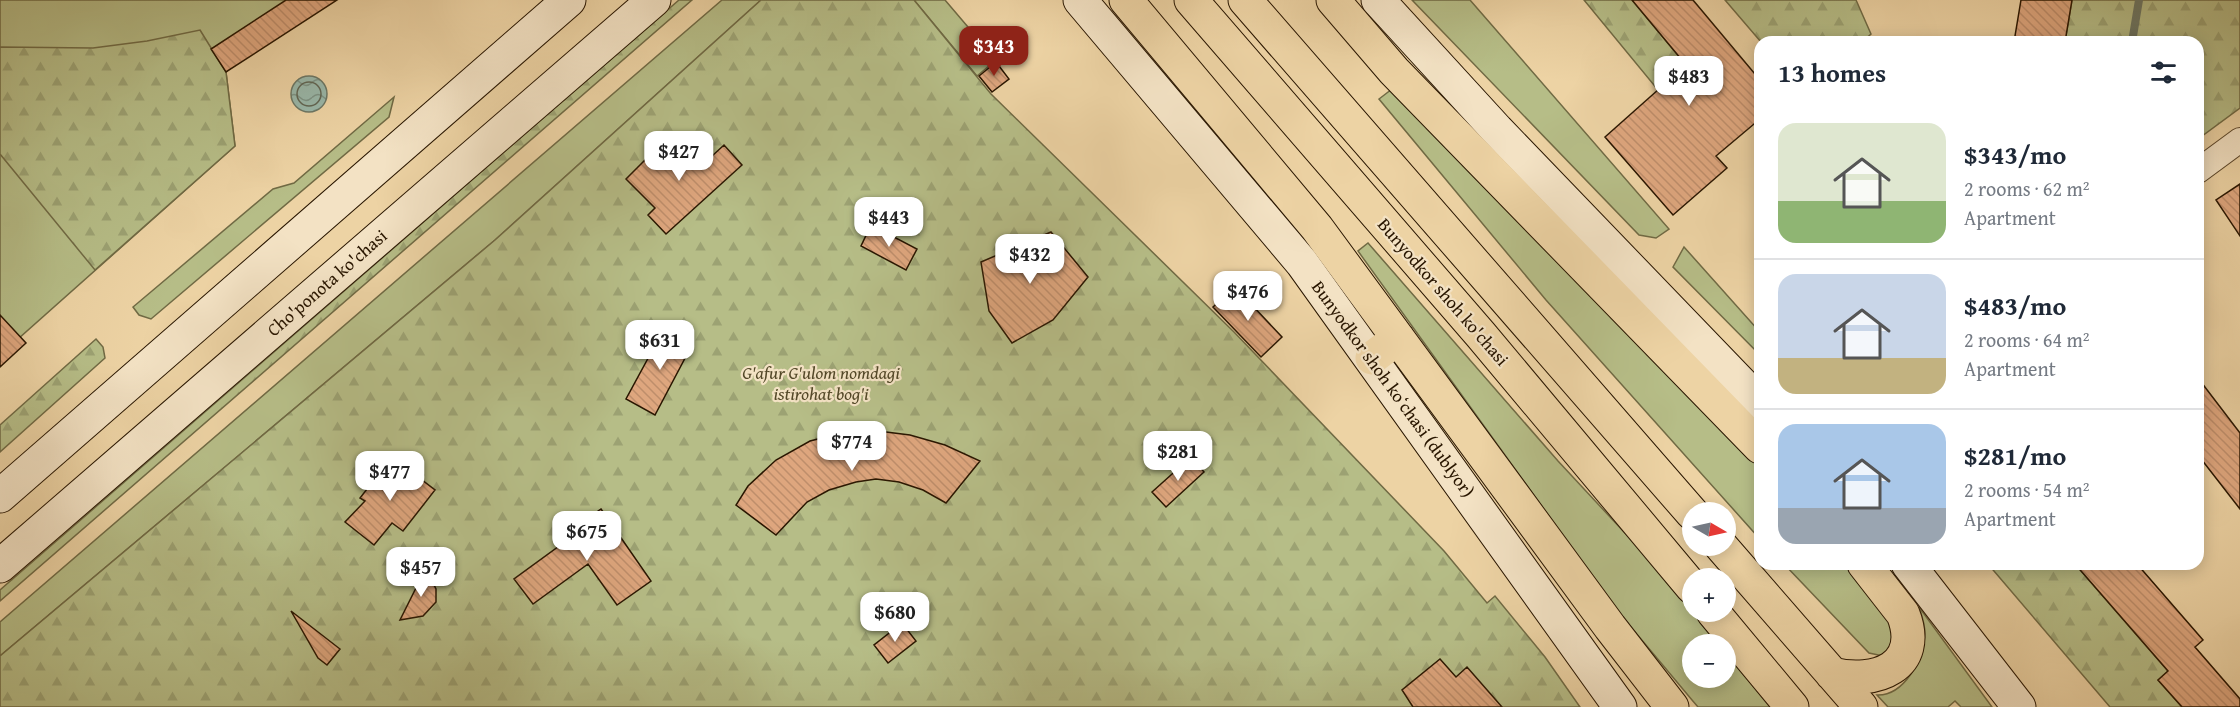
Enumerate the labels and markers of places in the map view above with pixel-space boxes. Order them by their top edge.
pin: $343 [958,26,1030,77]
pin: $483 [1653,56,1725,107]
pin: $427 [643,131,715,182]
pin: $443 [853,197,925,248]
pin: $432 [994,234,1066,285]
pin: $476 [1212,271,1284,322]
pin: $631 [624,320,696,371]
pin: $774 [816,421,888,472]
pin: $281 [1142,431,1214,482]
pin: $477 [354,451,426,502]
pin: $675 [551,511,623,562]
pin: $457 [385,547,457,598]
pin: $680 [859,592,931,643]

